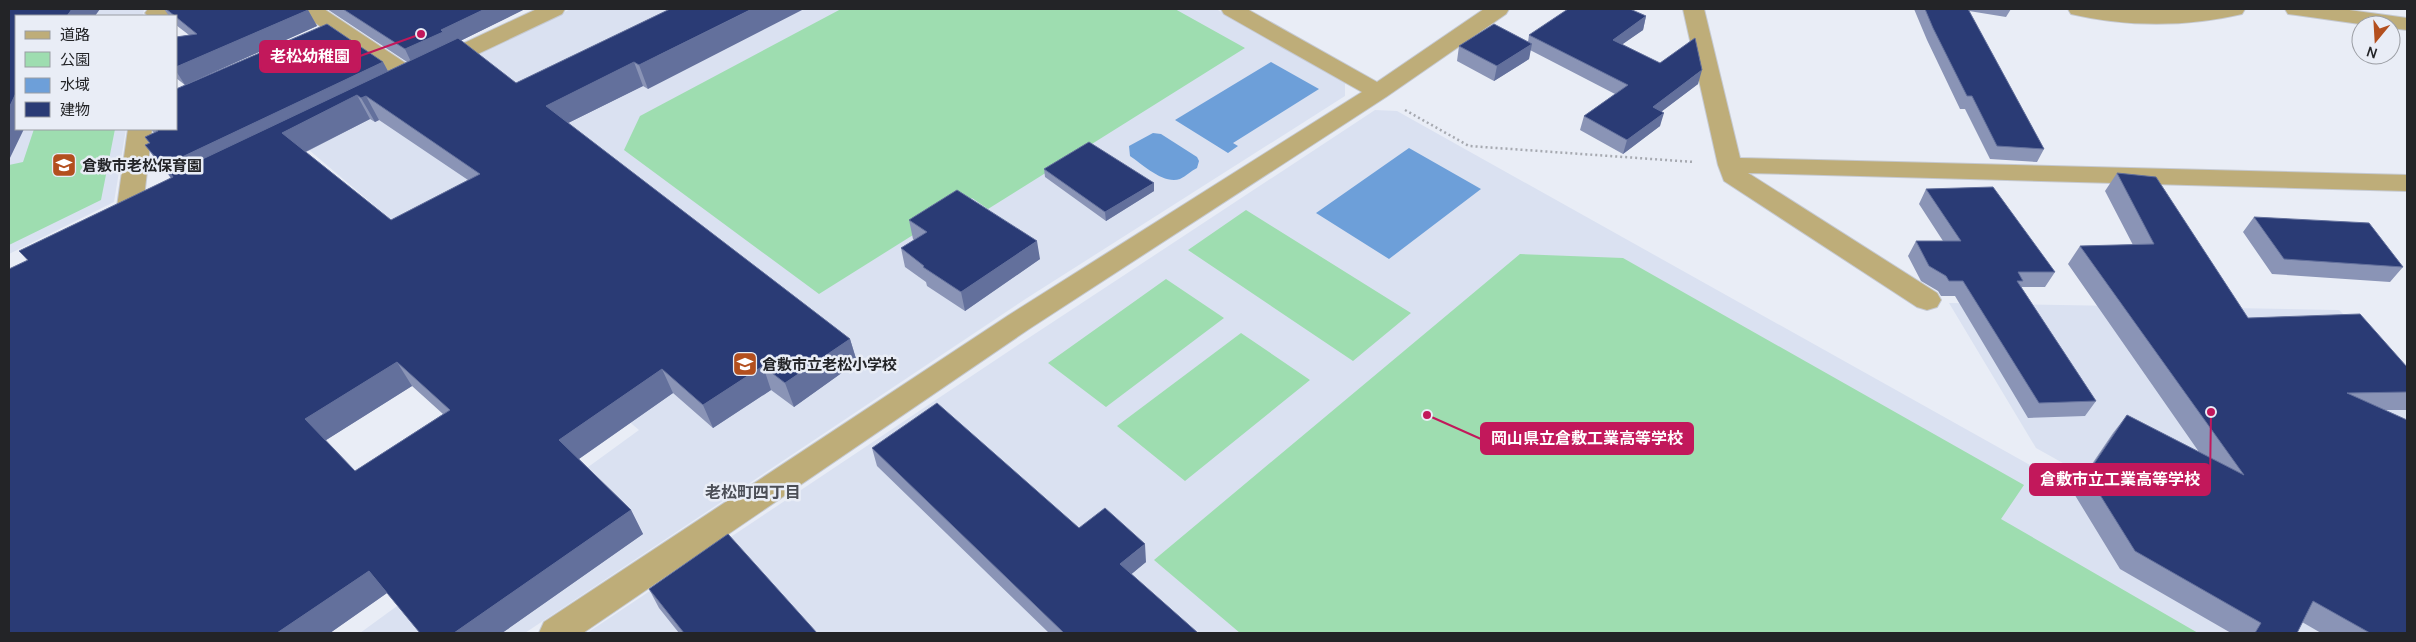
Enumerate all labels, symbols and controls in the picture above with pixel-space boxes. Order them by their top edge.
legend [15,15,178,130]
north arrow [2351,15,2401,65]
text: 道路 [60,24,90,45]
callout: 老松幼稚園 [260,41,360,72]
text: N [2364,42,2380,63]
text: 老松幼稚園 [270,45,350,67]
text: 公園 [60,49,90,70]
text: 水域 [60,74,90,95]
text: 建物 [60,99,90,120]
school or university icon: 倉敷市老松保育園 [51,152,77,178]
place label: 倉敷市老松保育園 [82,155,202,176]
school or university icon: 倉敷市立老松小学校 [732,351,758,377]
place label: 倉敷市立老松小学校 [762,354,897,375]
callout: 岡山県立倉敷工業高等学校 [1481,423,1693,454]
text: 岡山県立倉敷工業高等学校 [1491,427,1683,449]
callout: 倉敷市立工業高等学校 [2030,464,2210,495]
text: 倉敷市立工業高等学校 [2040,468,2200,490]
district label: 老松町四丁目 [705,481,801,503]

